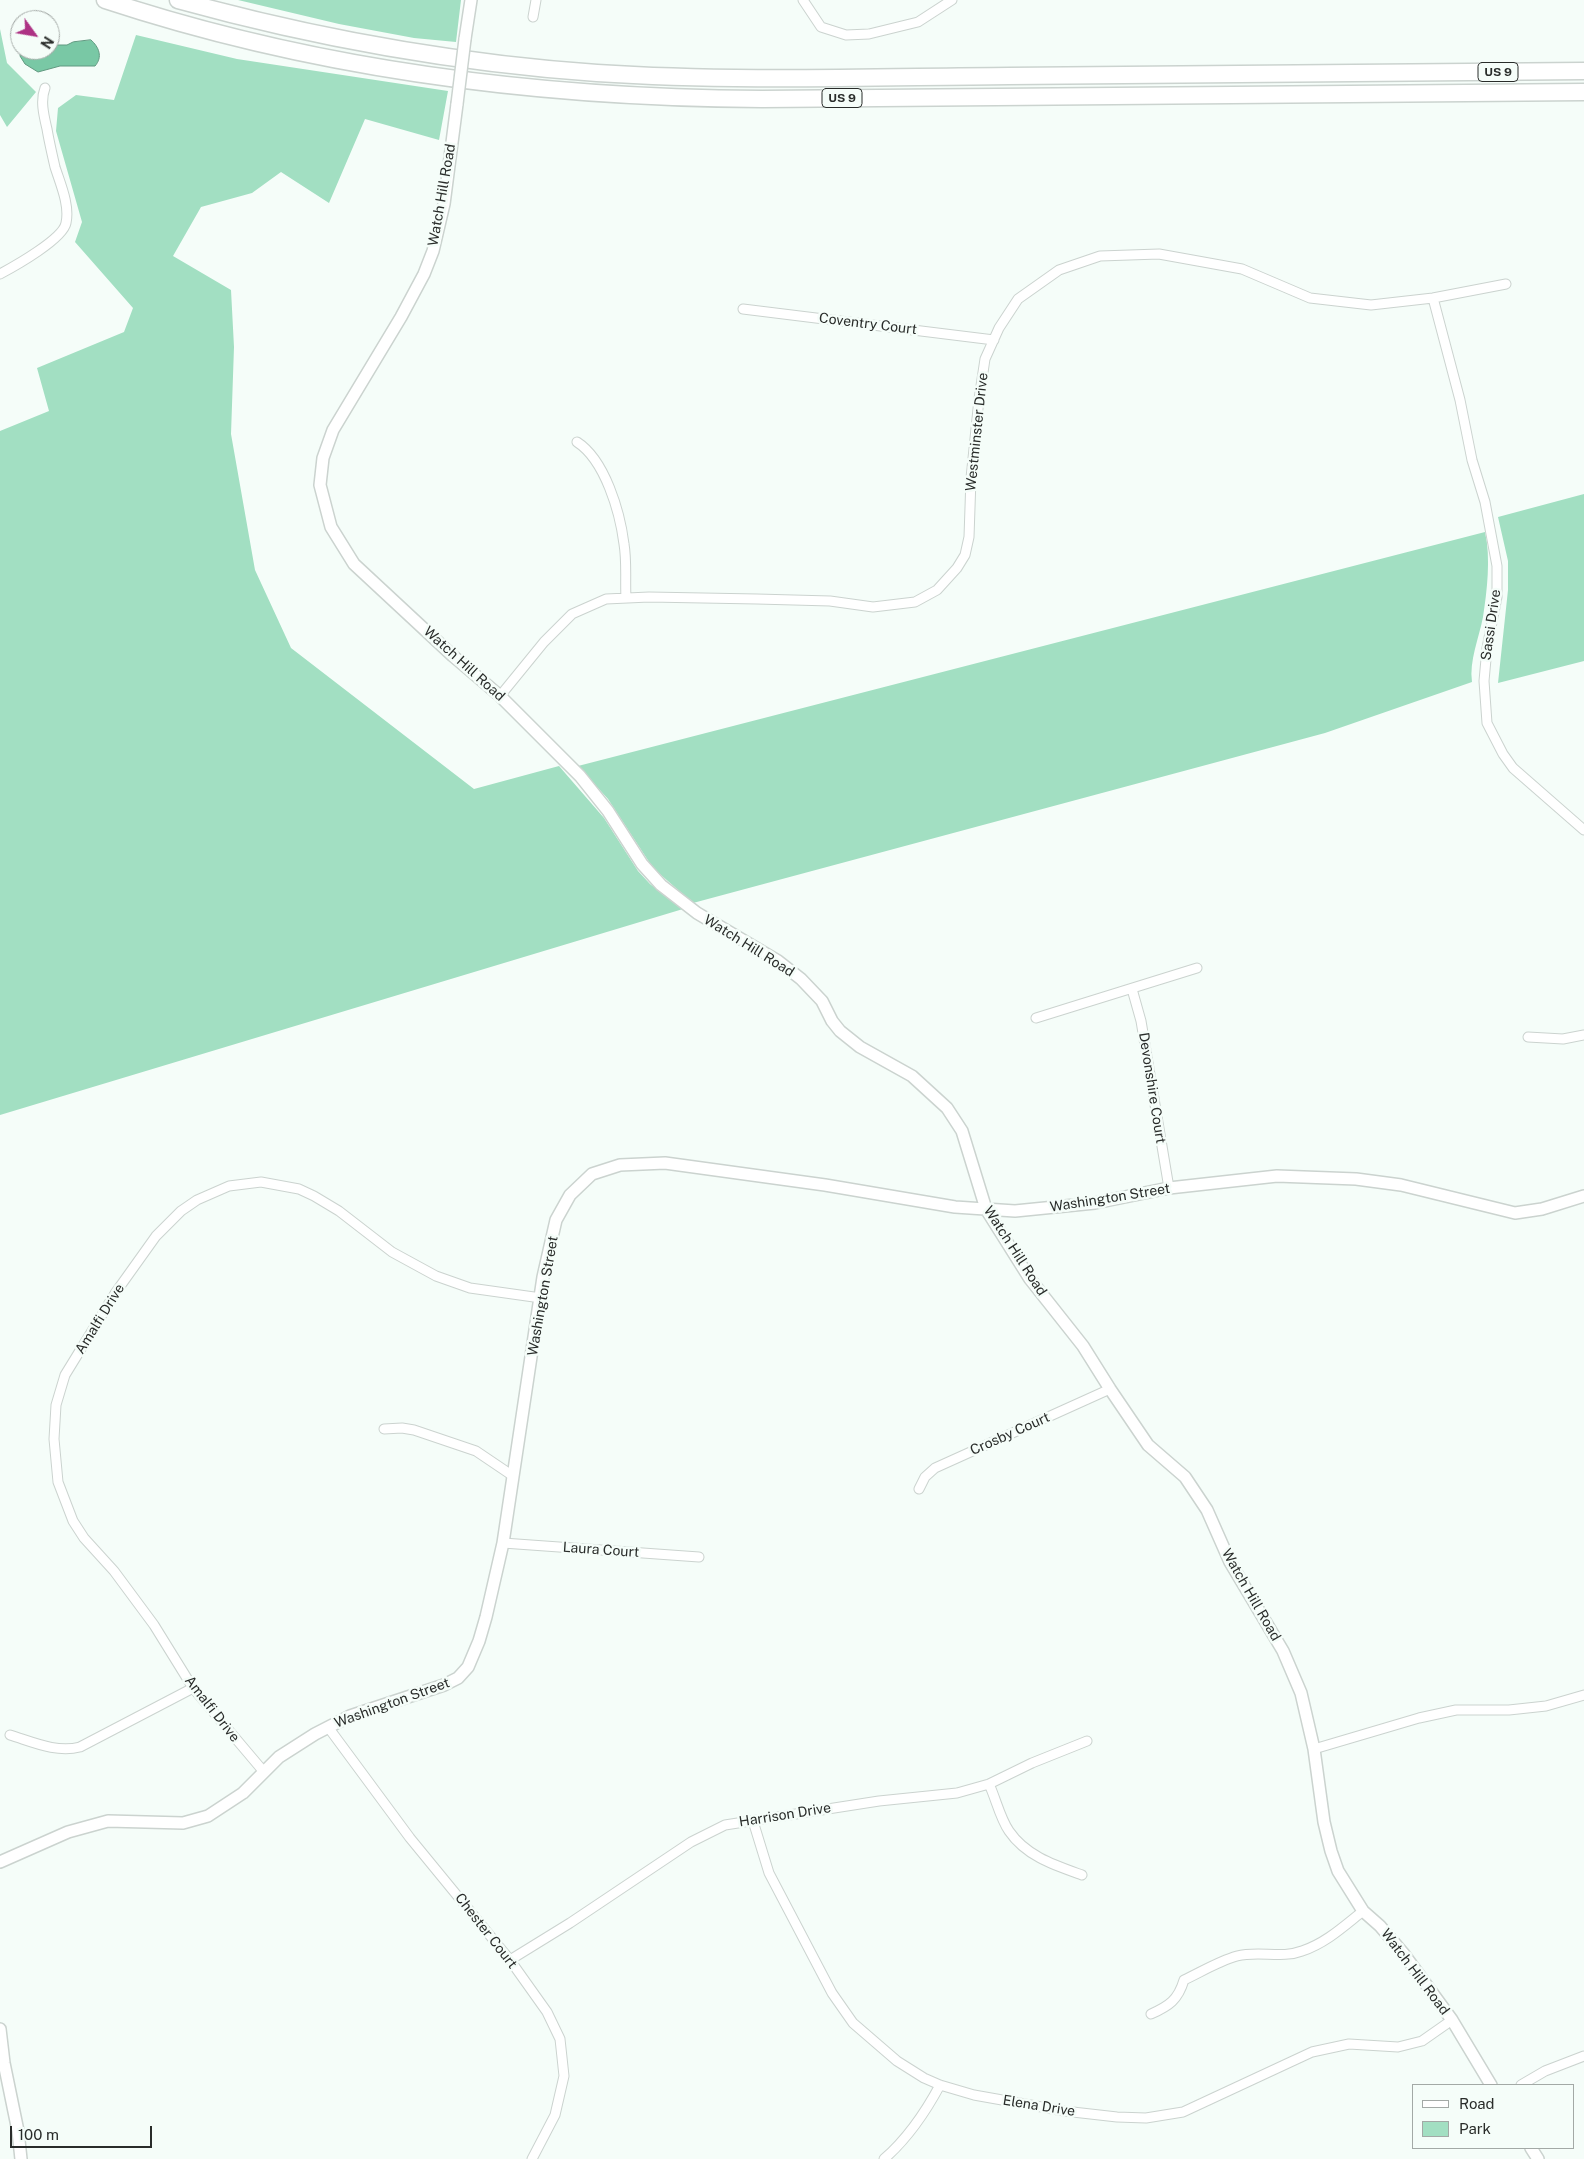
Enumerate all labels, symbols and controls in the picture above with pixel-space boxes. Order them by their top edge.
north arrow [10,10,60,60]
text: N [37,34,57,51]
road number: US 9 [1478,62,1518,82]
road number: US 9 [822,89,862,108]
street label: Watch Hill Road [425,143,459,247]
street label: Coventry Court [818,310,918,338]
street label: Westminster Drive [962,372,992,492]
street label: Sassi Drive [1478,588,1504,662]
street label: Watch Hill Road [420,623,508,705]
street label: Watch Hill Road [701,911,797,981]
street label: Devonshire Court [1135,1031,1169,1145]
street label: Washington Street [1049,1180,1171,1216]
street label: Watch Hill Road [980,1203,1050,1299]
street label: Washington Street [524,1235,562,1357]
street label: Amalfi Drive [72,1281,128,1357]
street label: Crosby Court [968,1409,1052,1459]
street label: Laura Court [562,1539,640,1561]
street label: Watch Hill Road [1218,1546,1284,1644]
street label: Amalfi Drive [181,1673,243,1745]
street label: Washington Street [332,1674,452,1732]
street label: Harrison Drive [738,1799,832,1831]
street label: Chester Court [451,1890,521,1972]
street label: Watch Hill Road [1377,1926,1453,2018]
legend [1412,2084,1574,2149]
street label: Elena Drive [1002,2092,1076,2120]
text: Road [1459,2095,1495,2112]
scale bar [12,2116,155,2148]
text: Park [1459,2120,1491,2137]
text: 100 m [18,2126,59,2143]

